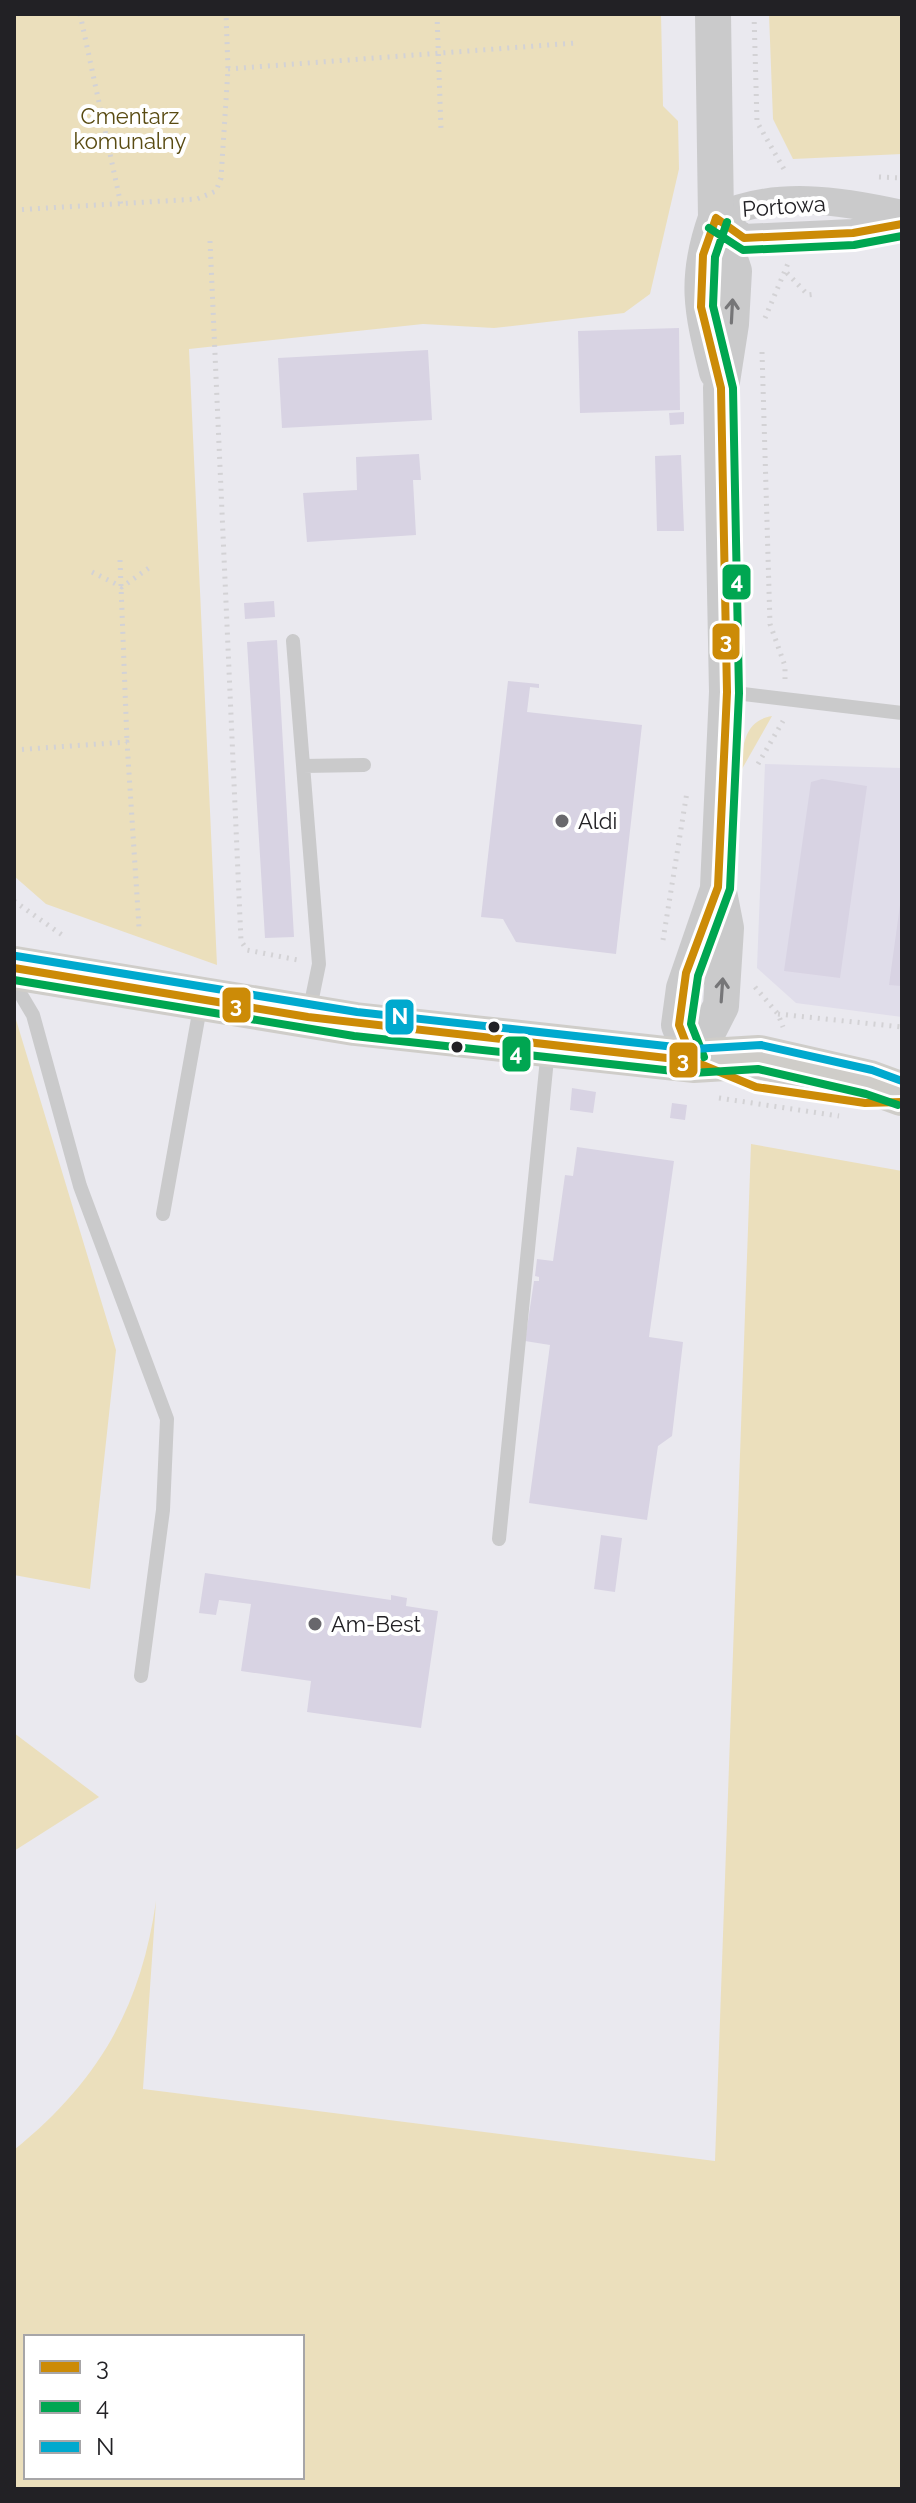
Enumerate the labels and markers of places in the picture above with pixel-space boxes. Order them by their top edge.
place label: Aldi [578,808,617,834]
marker: Aldi [553,812,571,830]
unlabelled marker [486,1019,502,1035]
unlabelled marker [449,1039,465,1055]
place label: Am-Best [331,1611,422,1637]
marker: Am-Best [306,1615,324,1633]

